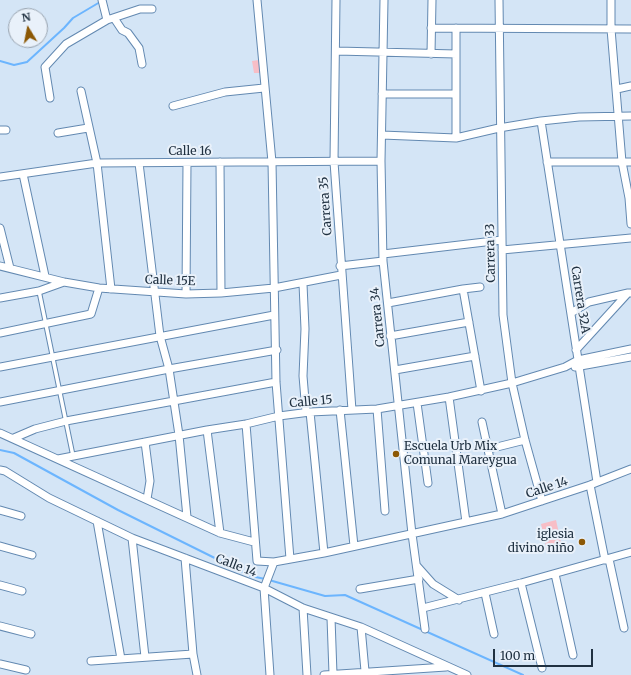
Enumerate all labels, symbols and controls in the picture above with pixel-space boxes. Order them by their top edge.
north arrow [8,8,48,48]
text: N [21,10,32,25]
street label: Calle 16 [168,145,212,159]
street label: Carrera 35 [317,176,335,236]
street label: Carrera 33 [483,223,499,283]
street label: Carrera 32A [568,265,592,335]
street label: Calle 15E [145,273,195,289]
street label: Carrera 34 [368,287,388,347]
street label: Calle 15 [289,393,333,411]
place label: Escuela Urb Mix Comunal Mareygua [404,440,517,468]
marker: Escuela Urb Mix Comunal Mareygua [391,449,401,459]
street label: Calle 14 [524,474,570,502]
place label: iglesia divino niño [508,528,574,556]
marker: iglesia divino niño [577,537,587,547]
street label: Calle 14 [213,552,259,580]
scale bar [495,641,595,667]
text: 100 m [500,648,535,663]

